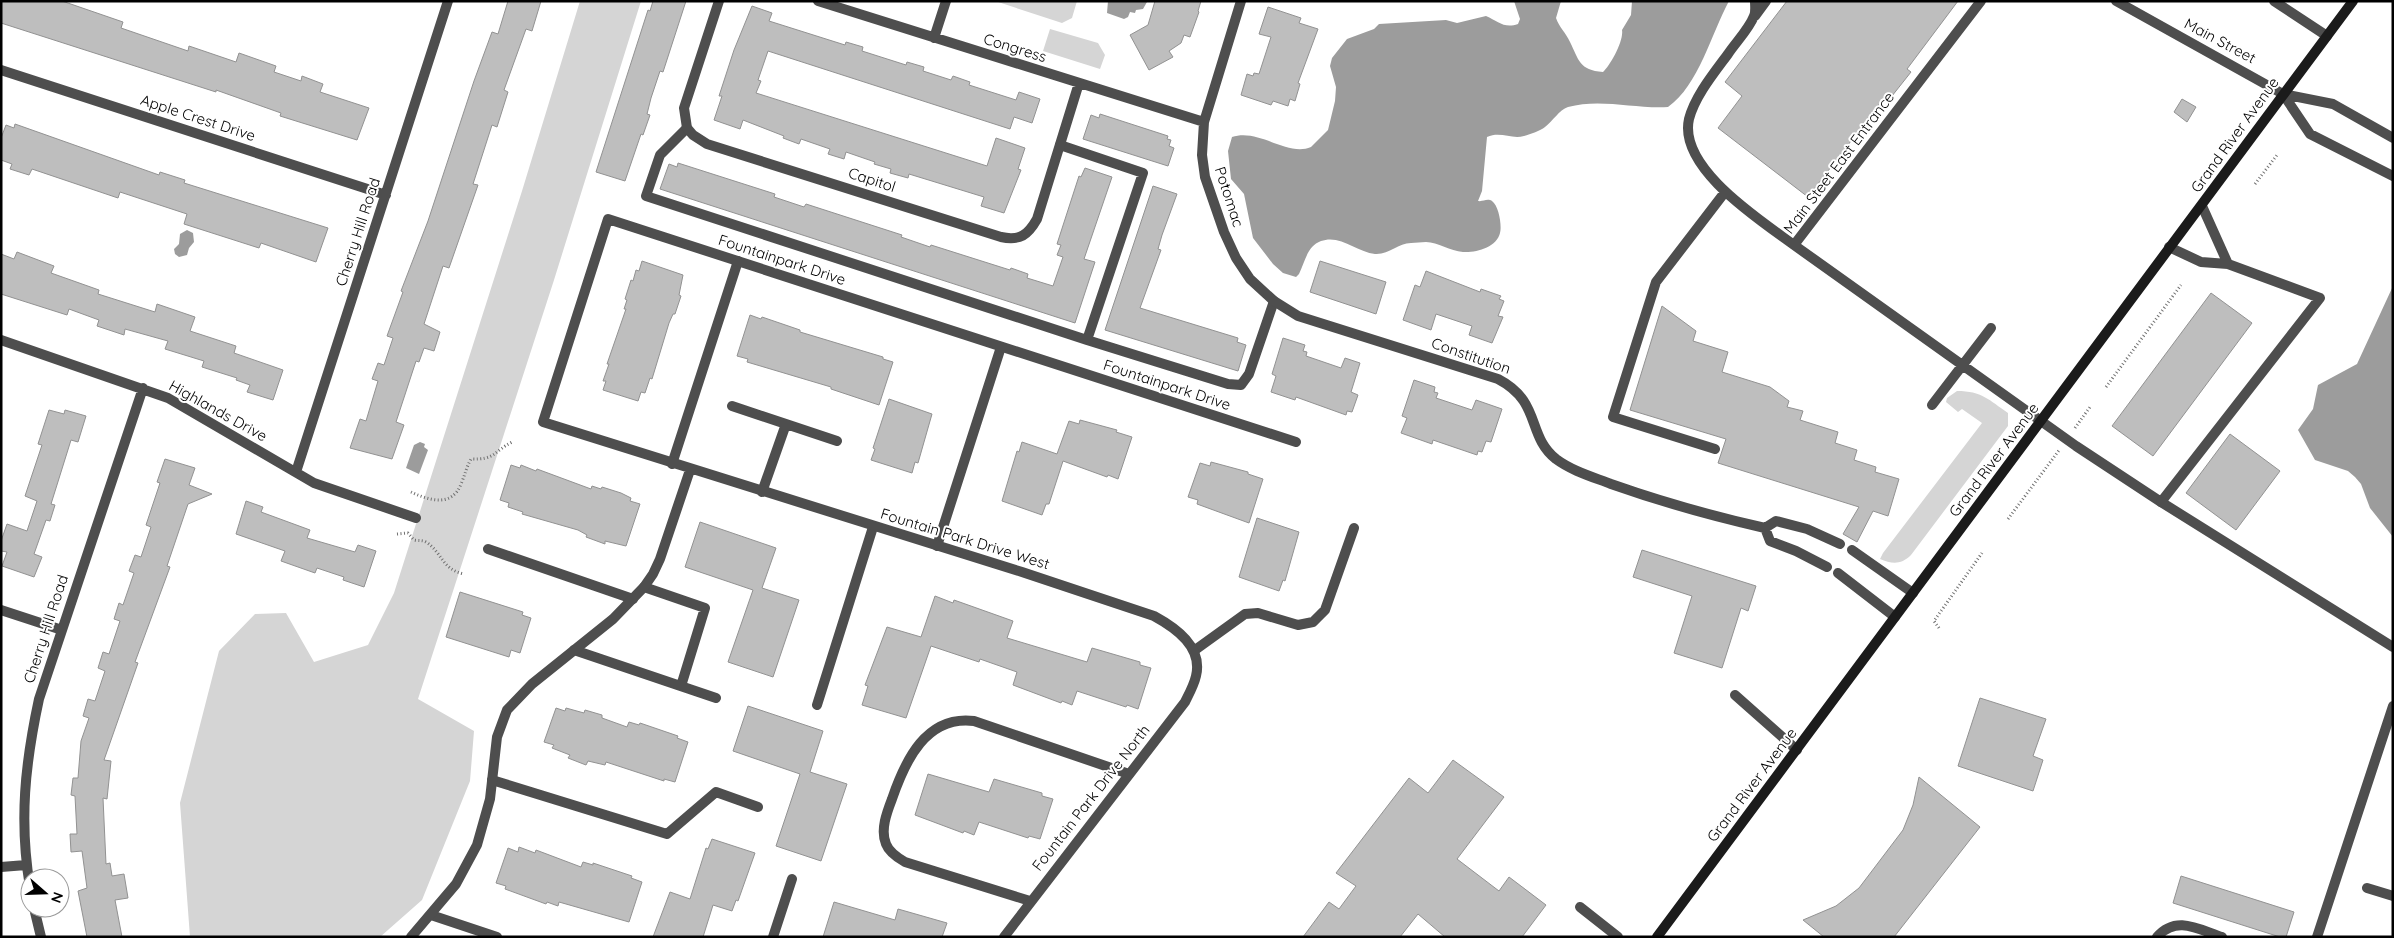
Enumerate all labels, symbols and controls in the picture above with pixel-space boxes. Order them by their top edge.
street label: Main Street [2181,14,2259,67]
street label: Congress [981,29,1049,66]
street label: Grand River Avenue [2186,73,2283,196]
street label: Main Steet East Entrance [1779,88,1898,237]
street label: Apple Crest Drive [138,90,258,145]
street label: Capitol [846,163,898,196]
street label: Potomac [1211,164,1248,230]
street label: Cherry Hill Road [331,175,384,289]
street label: Fountainpark Drive [716,230,848,289]
street label: Constitution [1429,333,1513,378]
street label: Fountainpark Drive [1101,355,1233,414]
street label: Highlands Drive [166,376,271,445]
street label: Grand River Avenue [1945,399,2043,520]
street label: Fountain Park Drive West [878,504,1052,573]
street label: Cherry Hill Road [19,572,72,686]
street label: Fountain Park Drive North [1028,721,1154,874]
street label: Grand River Avenue [1703,724,1801,845]
north arrow [20,868,70,918]
text: N [47,890,67,905]

